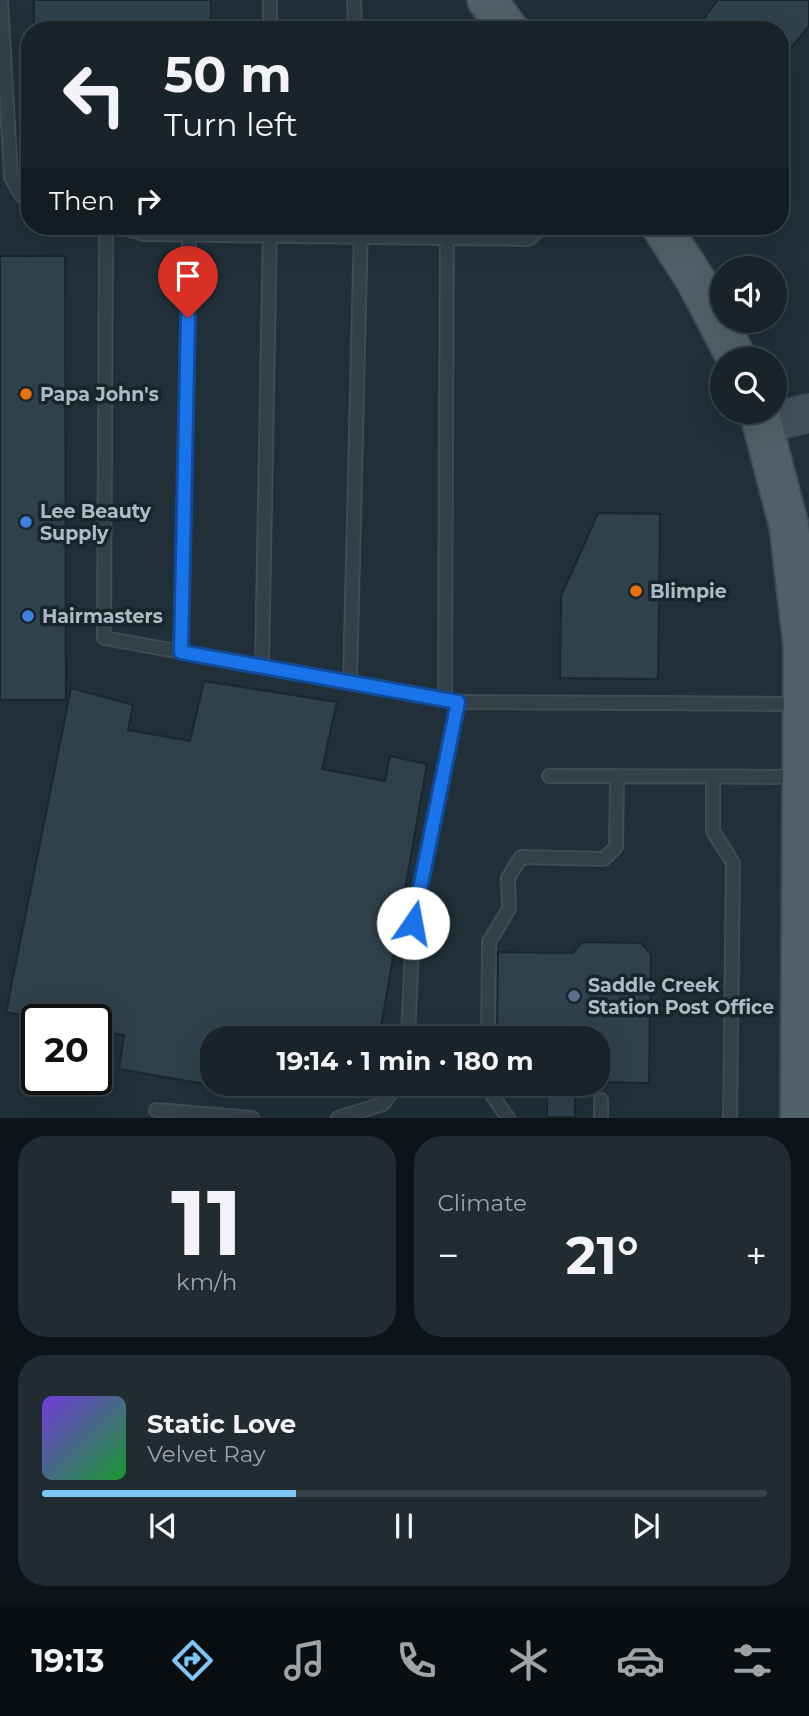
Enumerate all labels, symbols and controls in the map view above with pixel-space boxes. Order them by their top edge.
text: 50 m [164,45,292,104]
icon: left [49,49,140,140]
text: Turn left [164,105,298,144]
icon: right [129,182,167,220]
text: Then [49,185,115,217]
pin [158,246,218,318]
map controls [710,256,787,424]
button: sound [710,256,787,333]
icon: arrive [169,257,207,295]
button: search [710,347,787,424]
place label: Papa John's [40,383,159,406]
marker: Papa John's [18,386,34,402]
place label: Lee Beauty Supply [40,500,152,545]
marker: Lee Beauty Supply [18,514,34,530]
place label: Blimpie [650,580,727,603]
marker: Blimpie [628,583,644,599]
place label: Hairmasters [42,605,163,628]
marker: Hairmasters [20,608,36,624]
position arrow [376,886,450,960]
place label: Saddle Creek Station Post Office [588,974,774,1019]
marker: Saddle Creek Station Post Office [566,988,582,1004]
speed limit sign: 20 [21,1004,112,1095]
text: 19:14 · 1 min · 180 m [276,1045,534,1077]
text: 11 [171,1167,242,1278]
text: Climate [438,1189,527,1217]
text: 21° [566,1224,639,1287]
text: − [438,1232,459,1279]
text: + [745,1232,767,1279]
text: km/h [176,1268,237,1296]
text: Static Love [147,1408,296,1440]
text: Velvet Ray [147,1440,265,1468]
icon: previous [144,1507,182,1545]
icon: pause [385,1507,423,1545]
icon: next [627,1507,665,1545]
icon: directions [168,1636,217,1685]
icon: music [280,1636,329,1685]
icon: phone [392,1636,441,1685]
icon: climate [504,1636,553,1685]
icon: car [616,1636,665,1685]
icon: filters [728,1636,777,1685]
text: 19:13 [32,1641,104,1680]

